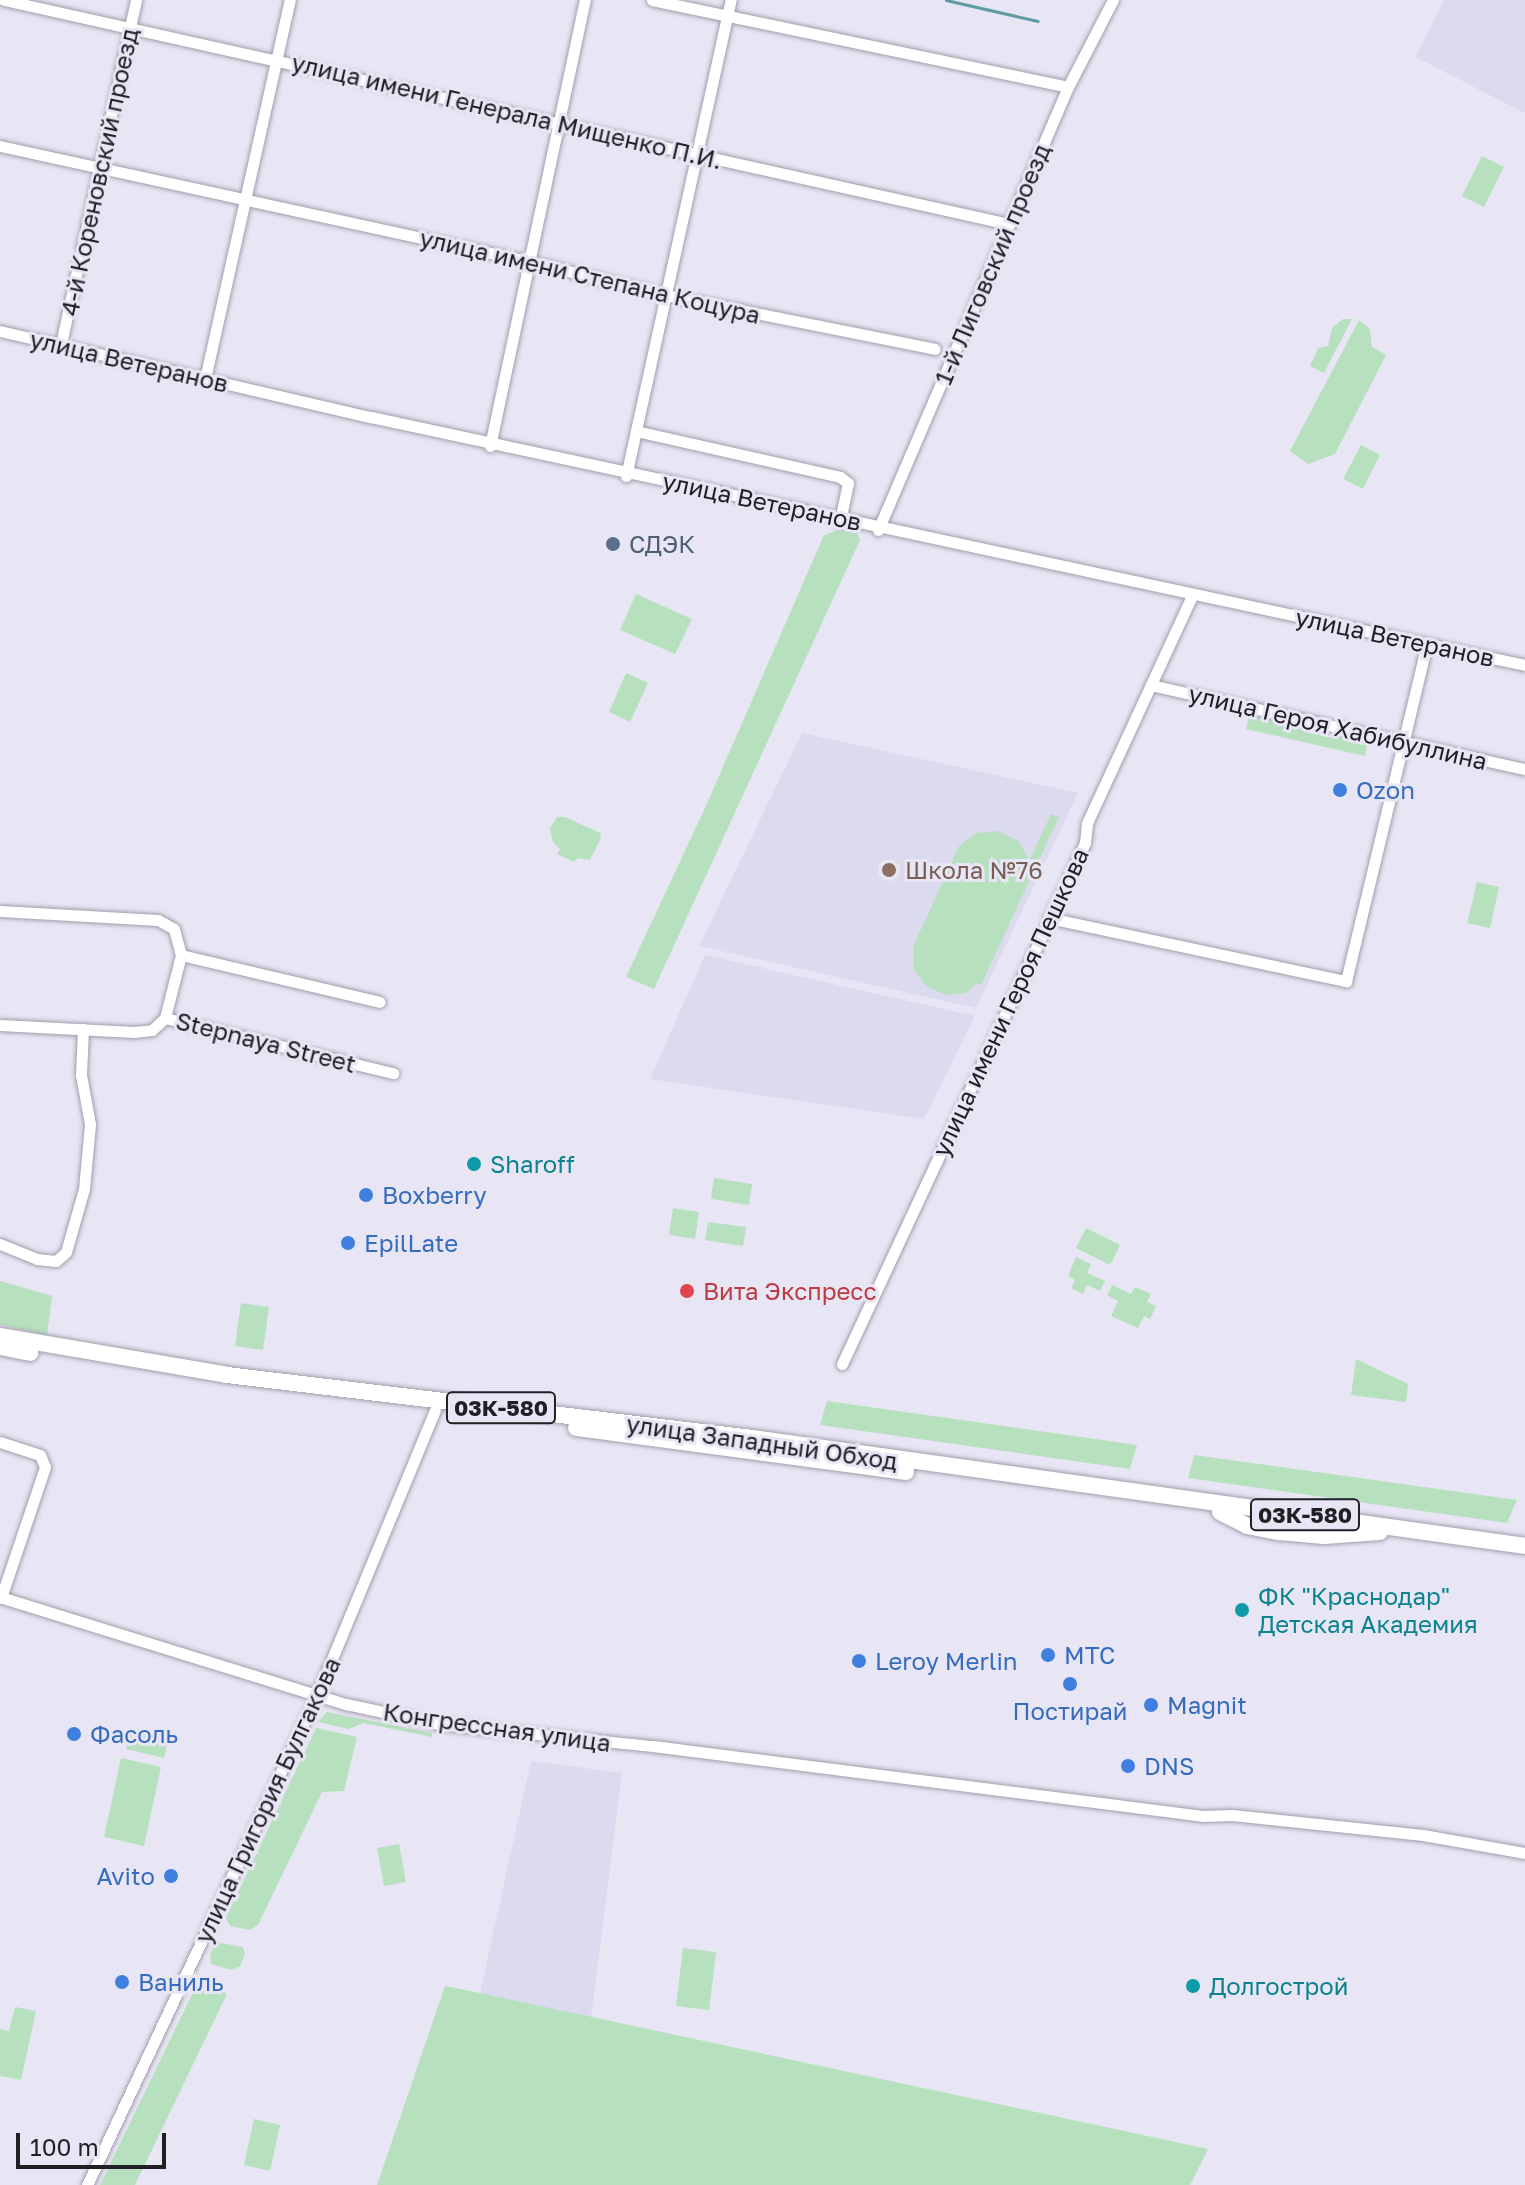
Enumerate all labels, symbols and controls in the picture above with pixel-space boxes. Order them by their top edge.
street label: 4-й Кореновский проезд [54,26,144,318]
street label: улица имени Генерала Мищенко П.И. [289,47,725,175]
street label: 1-й Лиговский проезд [928,139,1056,389]
street label: улица имени Степана Коцура [417,223,763,329]
street label: улица Ветеранов [27,324,231,398]
street label: улица Ветеранов [660,466,864,536]
place label: СДЭК [629,530,695,558]
marker: СДЭК [604,535,622,553]
street label: улица Ветеранов [1293,602,1497,672]
street label: улица Героя Хабибуллина [1186,679,1490,775]
place label: Ozon [1356,776,1415,804]
marker: Ozon [1331,781,1349,799]
street label: улица имени Героя Пешкова [926,843,1094,1161]
place label: Школа №76 [905,856,1043,884]
marker: Школа №76 [880,861,898,879]
street label: Stepnaya Street [173,1006,359,1078]
place label: Sharoff [490,1150,575,1178]
marker: Sharoff [465,1155,483,1173]
place label: Boxberry [382,1181,487,1209]
marker: Boxberry [357,1186,375,1204]
place label: EpilLate [364,1229,458,1257]
marker: EpilLate [339,1234,357,1252]
place label: Вита Экспресс [703,1277,877,1305]
marker: Вита Экспресс [678,1282,696,1300]
road number: 03К-580 [445,1390,557,1426]
street label: улица Западный Обход [625,1409,899,1475]
road number: 03К-580 [1249,1497,1361,1533]
place label: ФК "Краснодар" Детская Академия [1258,1582,1478,1638]
marker: ФК "Краснодар" Детская Академия [1233,1601,1251,1619]
place label: МТС [1064,1641,1115,1669]
marker: МТС [1039,1646,1057,1664]
place label: Leroy Merlin [875,1647,1018,1675]
marker: Leroy Merlin [850,1652,868,1670]
street label: улица Григория Булгакова [188,1653,346,1947]
marker: Постирай [1061,1675,1079,1693]
place label: Magnit [1167,1691,1247,1719]
marker: Magnit [1142,1696,1160,1714]
street label: Конгрессная улица [381,1697,613,1757]
place label: Постирай [1013,1697,1127,1725]
place label: Фасоль [90,1720,178,1748]
marker: Фасоль [65,1725,83,1743]
place label: DNS [1144,1752,1194,1780]
marker: DNS [1119,1757,1137,1775]
place label: Avito [96,1862,155,1890]
marker: Avito [162,1867,180,1885]
place label: Ваниль [138,1968,224,1996]
place label: Долгострой [1209,1972,1348,2000]
marker: Ваниль [113,1973,131,1991]
marker: Долгострой [1184,1977,1202,1995]
scale bar [20,2117,170,2167]
text: 100 m [30,2132,99,2161]

